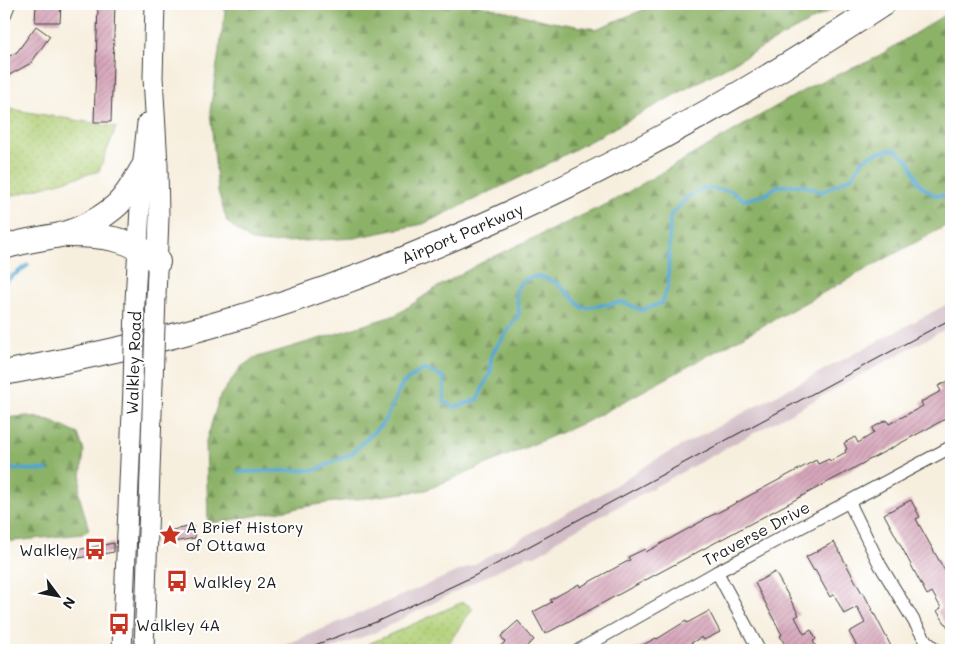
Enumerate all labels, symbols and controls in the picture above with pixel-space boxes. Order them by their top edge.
street label: Airport Parkway [398,198,526,268]
street label: Walkley Road [121,311,145,415]
street label: Traverse Drive [699,496,813,570]
place label: A Brief History of Ottawa [186,516,303,555]
place icon: A Brief History of Ottawa [157,522,183,548]
bus stop icon: Walkley [82,536,108,562]
place label: Walkley [19,539,78,560]
bus stop icon: Walkley 2A [164,568,190,594]
place label: Walkley 2A [193,571,277,592]
north arrow [32,572,82,622]
text: N [59,594,80,613]
bus stop icon: Walkley 4A [106,611,132,637]
place label: Walkley 4A [136,614,220,635]

